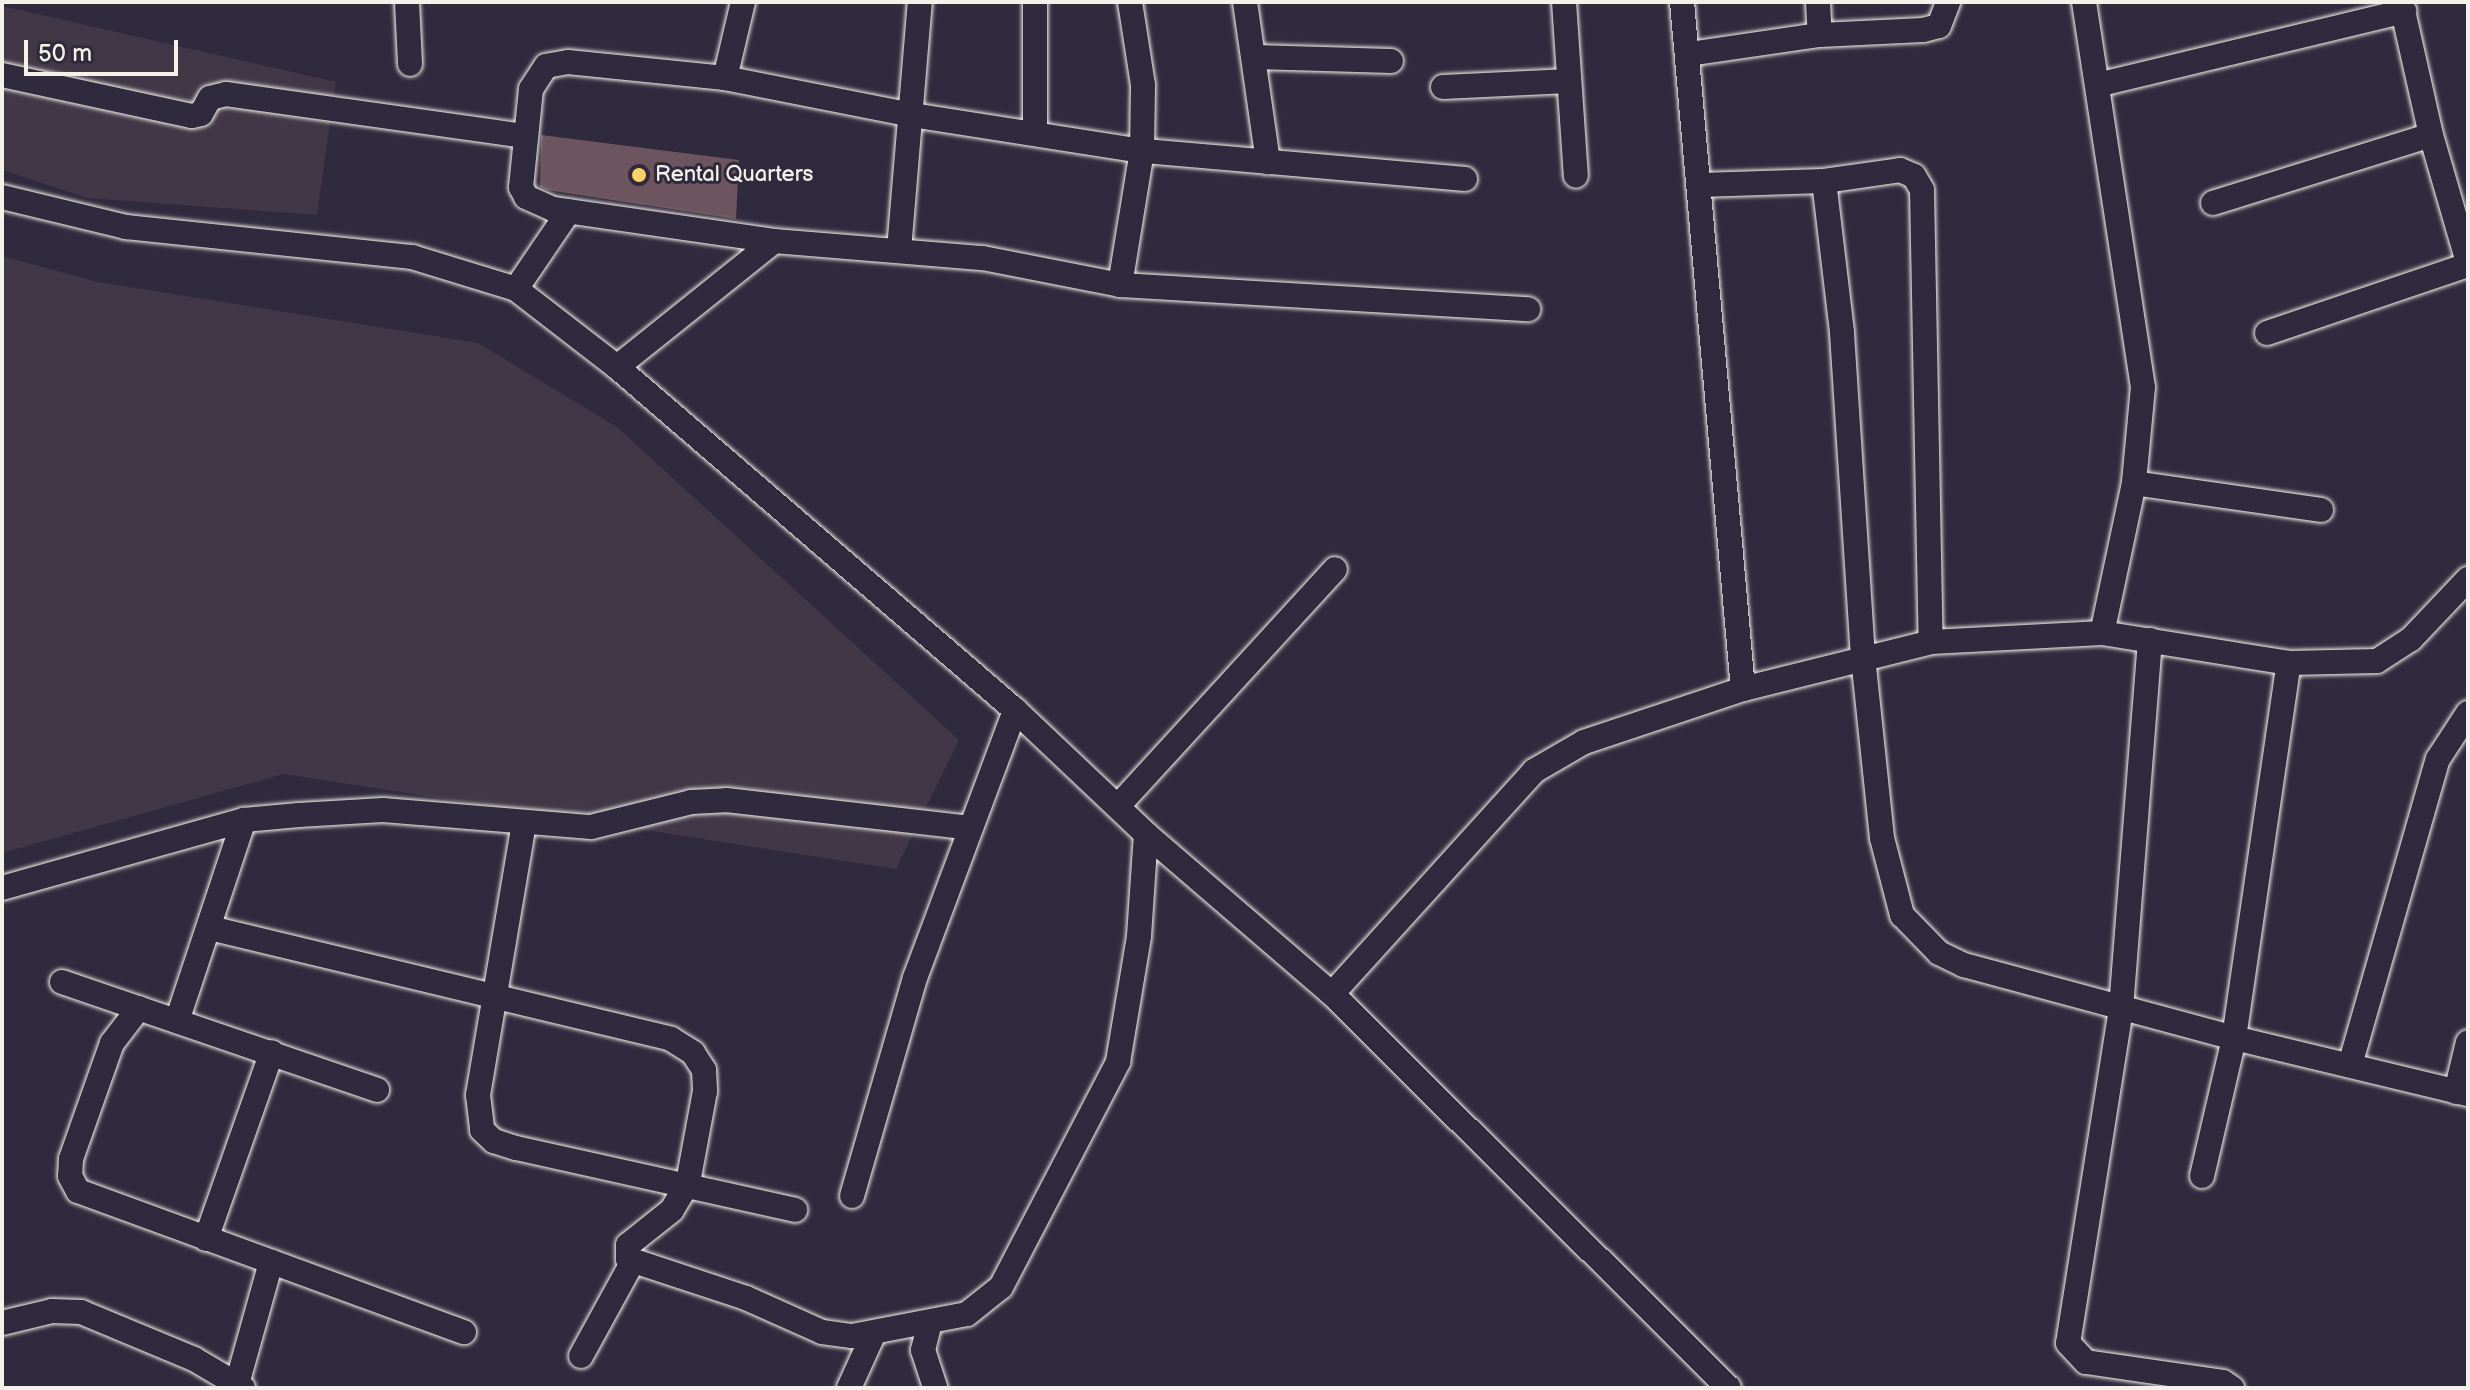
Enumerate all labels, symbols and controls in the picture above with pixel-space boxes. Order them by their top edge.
scale bar [28,24,182,74]
text: 50 m [38,39,92,68]
place label: Rental Quarters [655,162,813,188]
marker: Rental Quarters [630,166,648,184]

